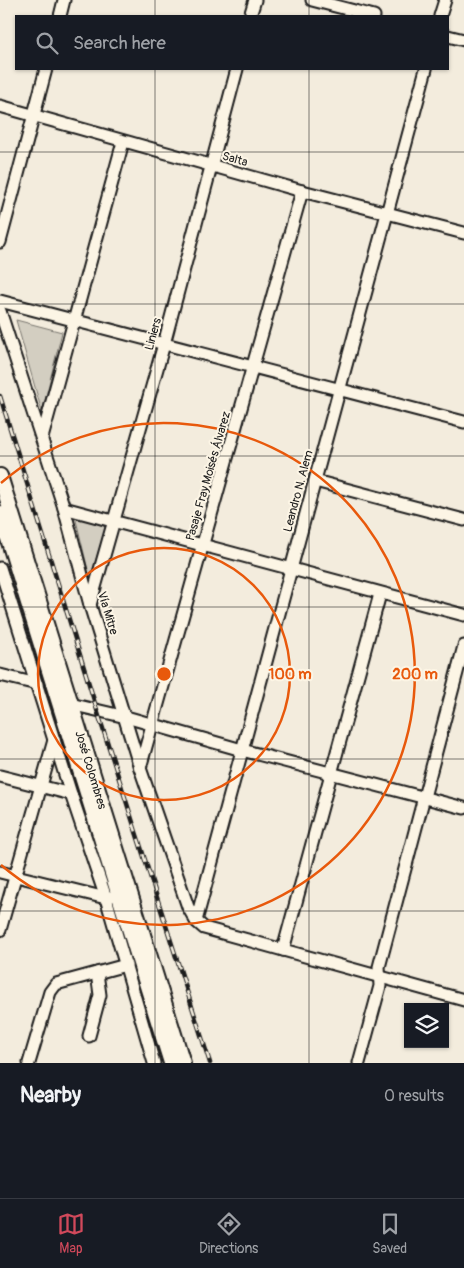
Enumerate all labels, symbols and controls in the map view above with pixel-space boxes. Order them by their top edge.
search box [15,15,449,70]
icon: search [33,29,61,57]
text: Search here [73,31,166,55]
street label: Salta [220,149,250,170]
street label: Liniers [142,316,165,352]
street label: Pasaje Fray Moisés Álvarez [182,409,234,543]
street label: Leandro N. Alem [280,448,317,534]
street label: Vía Mitre [94,590,121,637]
centre of rings [155,665,173,683]
text: 100 m [269,665,311,684]
text: 200 m [392,665,438,684]
street label: José Colombres [71,729,110,812]
map controls [404,1003,449,1048]
button: layers [404,1003,449,1048]
text: Nearby [20,1082,81,1109]
text: 0 results [384,1086,444,1106]
tab: Map [57,1210,85,1257]
tab: Directions [199,1210,258,1257]
tab: Saved [372,1210,407,1257]

